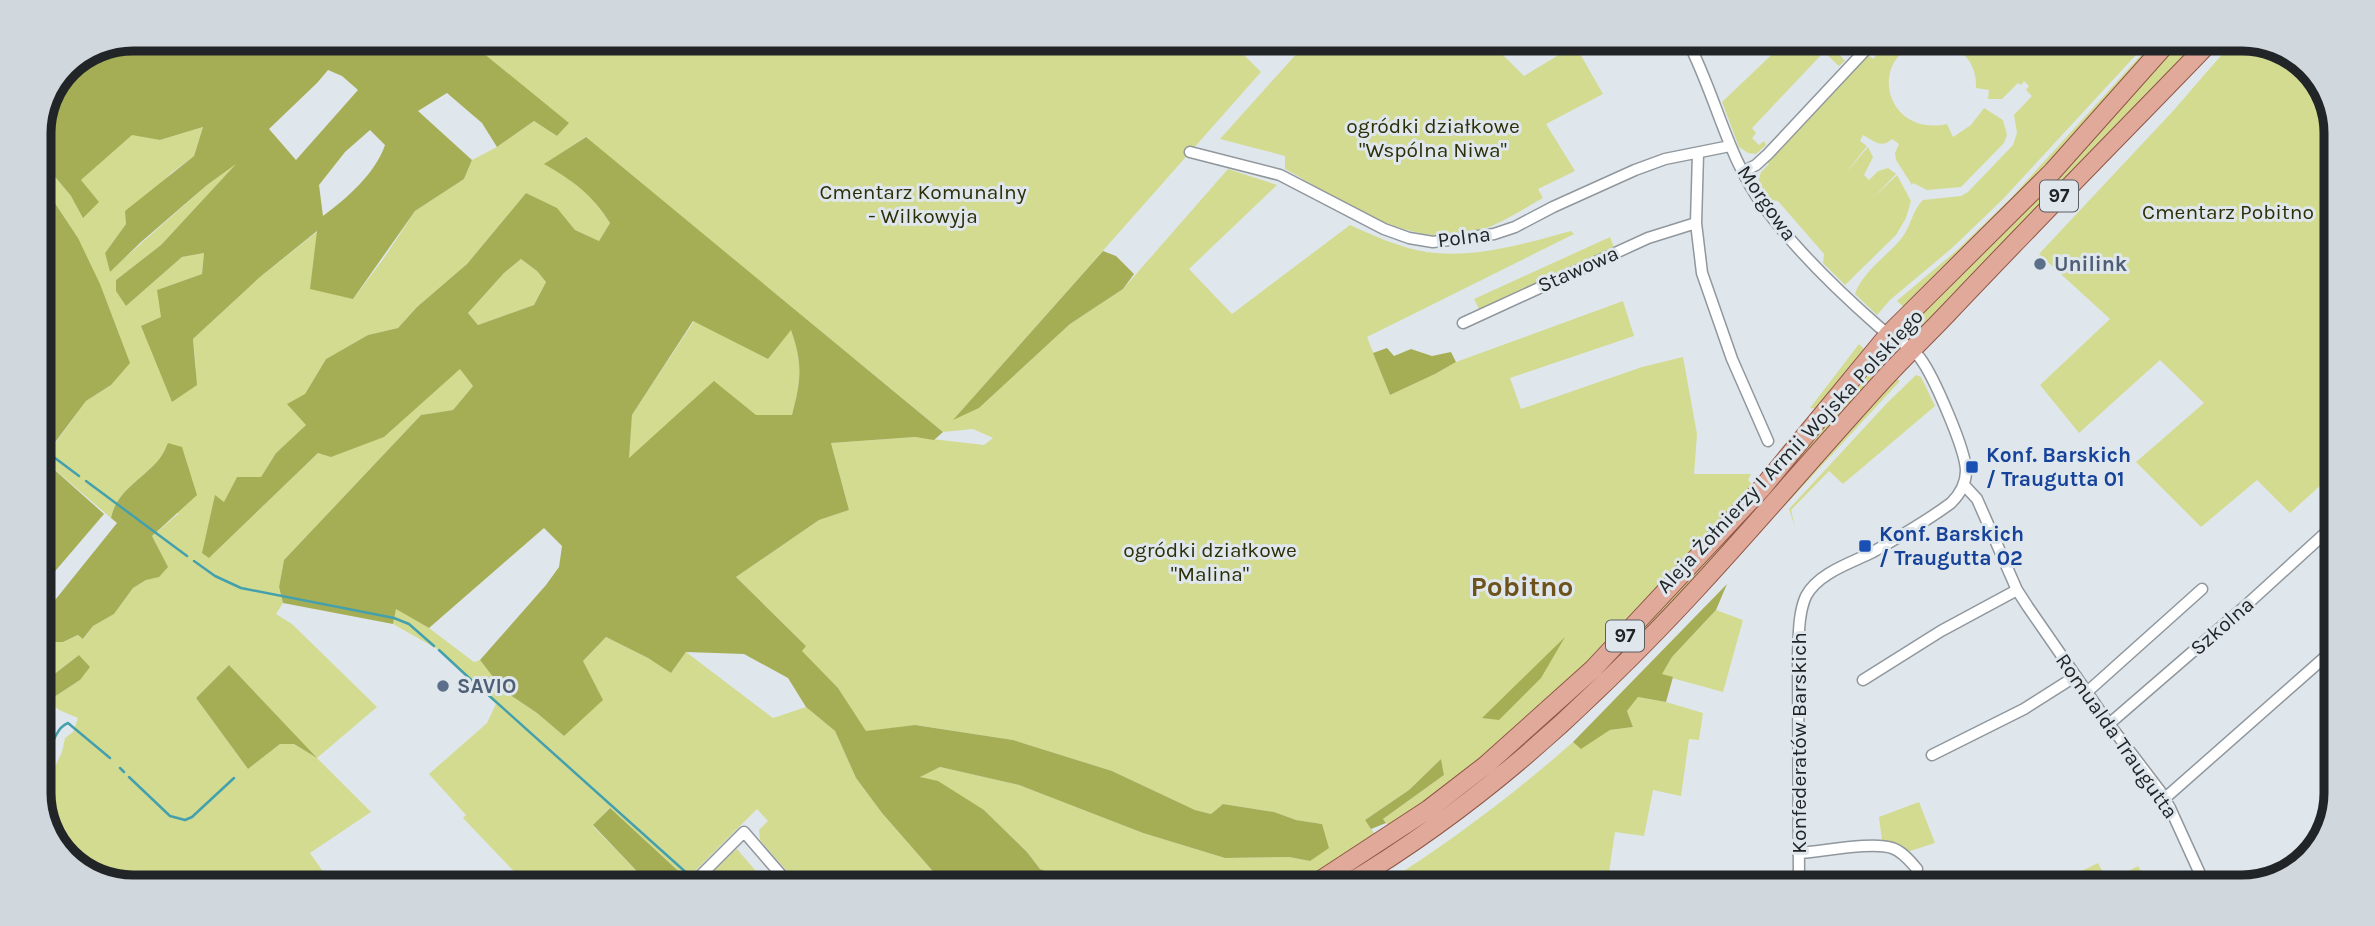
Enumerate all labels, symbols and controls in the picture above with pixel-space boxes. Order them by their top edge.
park label: ogródki działkowe "Wspólna Niwa" [1346,114,1520,162]
street label: Morgowa [1732,161,1802,245]
park label: Cmentarz Komunalny - Wilkowyja [819,180,1027,228]
road number: 97 [2040,180,2078,212]
park label: Cmentarz Pobitno [2142,200,2314,224]
street label: Polna [1436,222,1492,252]
street label: Stawowa [1534,241,1622,297]
place label: Unilink [2054,252,2128,276]
marker: Unilink [2032,256,2048,272]
street label: Aleja Żołnierzy I Armii Wojska Polskiego [1652,304,1928,598]
place label: Konf. Barskich / Traugutta 01 [1986,443,2131,491]
marker: Konf. Barskich / Traugutta 01 [1964,459,1980,475]
place label: Konf. Barskich / Traugutta 02 [1879,522,2024,570]
park label: ogródki działkowe "Malina" [1123,538,1297,586]
marker: Konf. Barskich / Traugutta 02 [1857,538,1873,554]
district label: Pobitno [1471,570,1573,603]
street label: Szkolna [2185,592,2259,660]
road number: 97 [1606,621,1644,652]
street label: Konfederatów Barskich [1787,632,1811,854]
street label: Romualda Traugutta [2051,649,2183,823]
place label: SAVIO [457,674,516,698]
marker: SAVIO [435,678,451,694]

